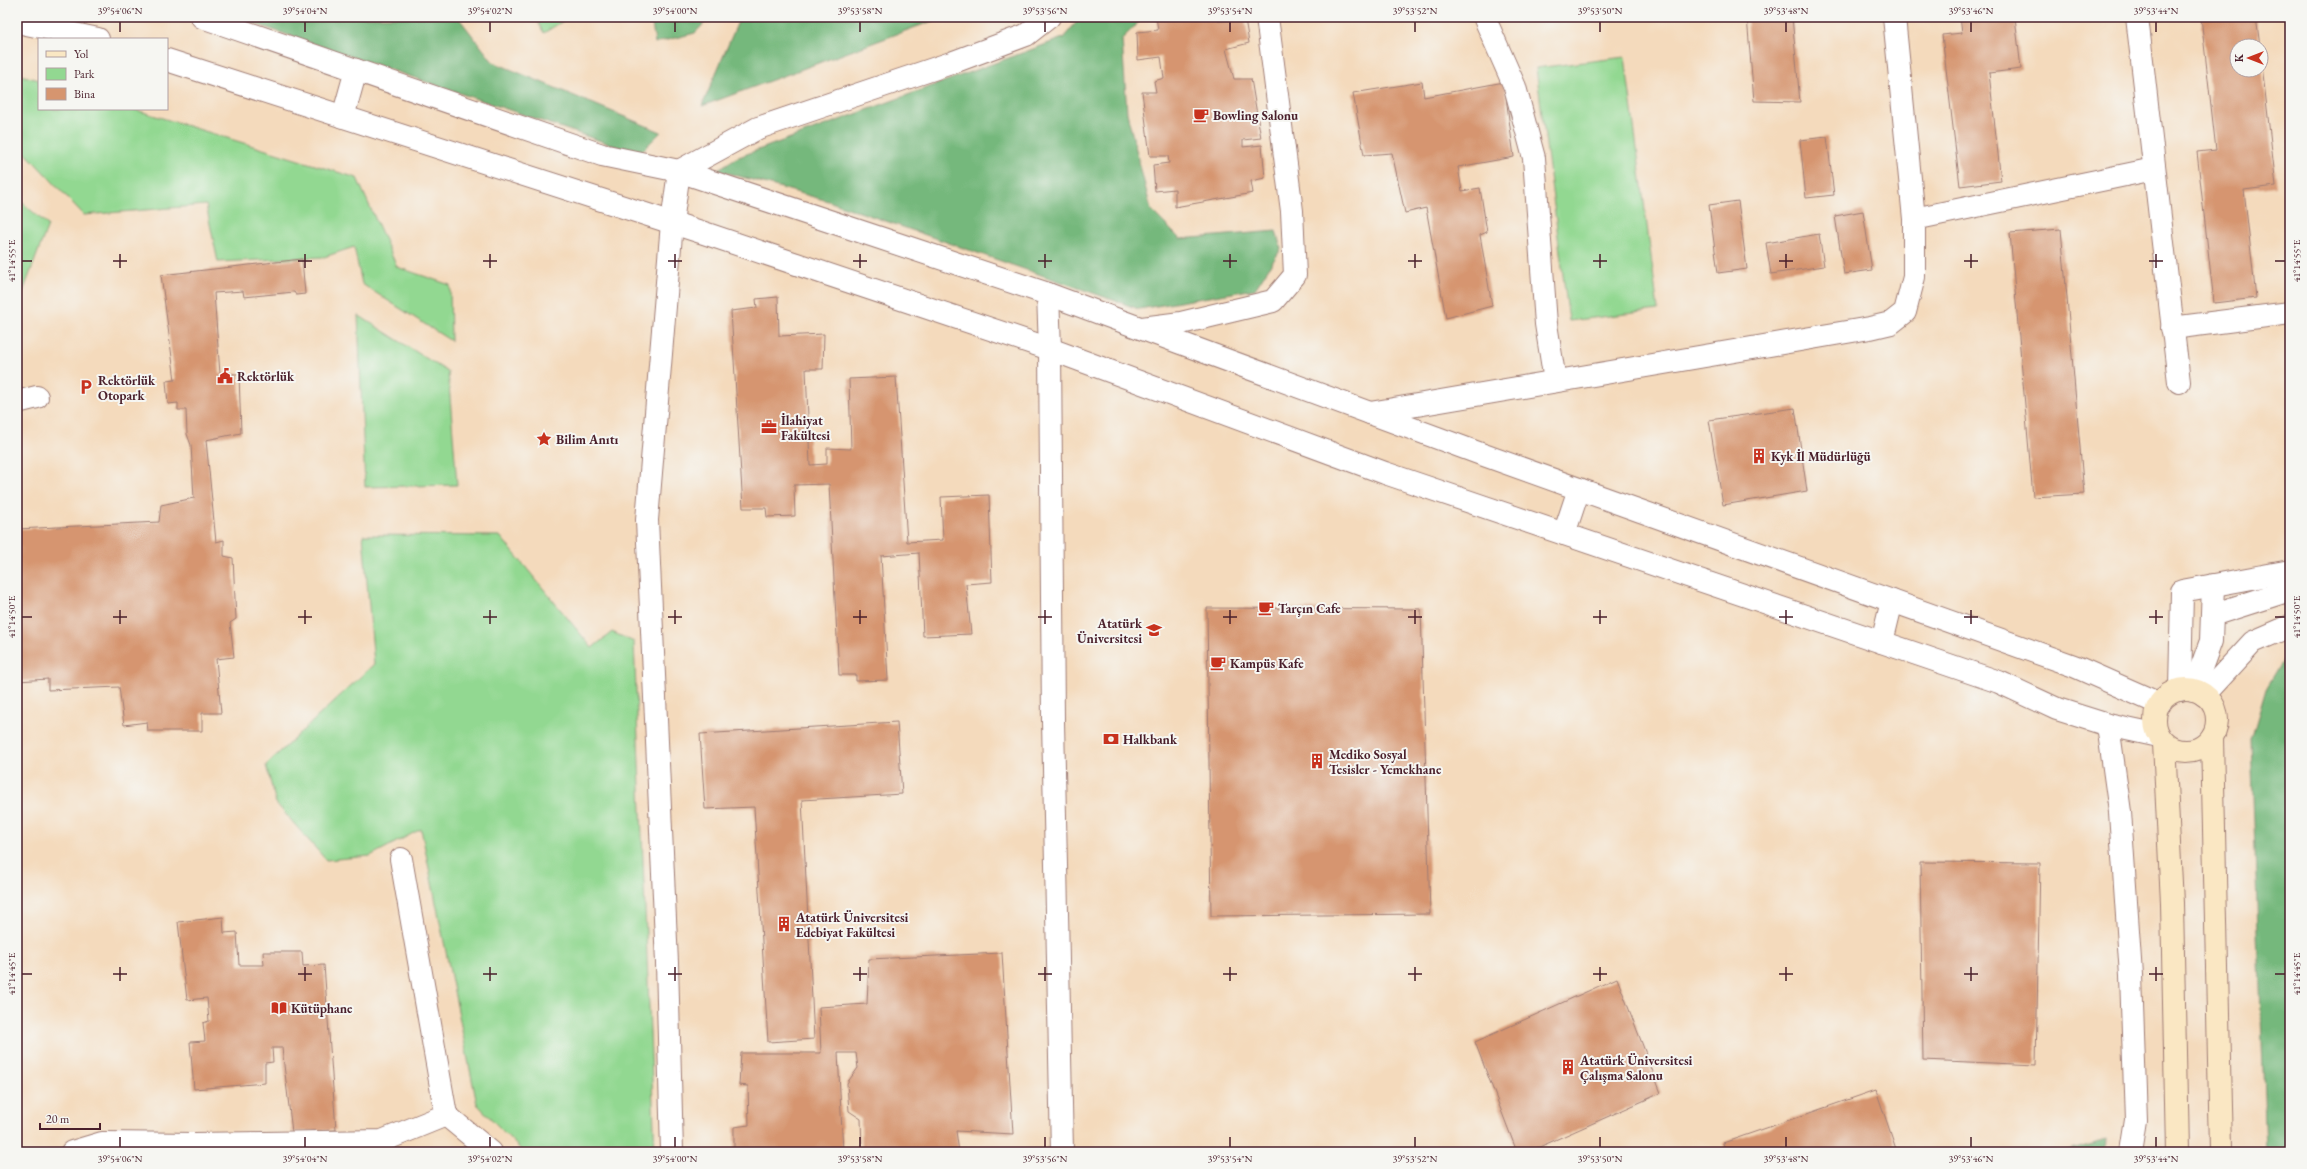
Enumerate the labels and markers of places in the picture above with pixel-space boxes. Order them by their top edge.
cafe icon: Bowling Salonu [1192,106,1210,124]
place label: Bowling Salonu [1213,107,1299,124]
public building icon: Rektörlük [216,367,234,385]
place label: Rektörlük [237,368,295,385]
place label: Rektörlük Otopark [98,372,156,404]
parking icon: Rektörlük Otopark [77,378,95,396]
place label: İlahiyat Fakültesi [781,412,830,444]
office icon: İlahiyat Fakültesi [760,418,778,436]
place icon: Bilim Anıtı [535,430,553,448]
place label: Bilim Anıtı [556,431,619,448]
building icon: Kyk İl Müdürlüğü [1750,447,1768,465]
place label: Kyk İl Müdürlüğü [1771,448,1872,465]
cafe icon: Tarçın Cafe [1257,599,1275,617]
place label: Tarçın Cafe [1278,600,1341,617]
place label: Atatürk Üniversitesi [1077,615,1143,647]
school or university icon: Atatürk Üniversitesi [1145,621,1163,639]
cafe icon: Kampüs Kafe [1209,654,1227,672]
place label: Kampüs Kafe [1230,655,1304,672]
bank icon: Halkbank [1102,730,1120,748]
place label: Halkbank [1123,731,1178,748]
place label: Mediko Sosyal Tesisler - Yemekhane [1329,746,1442,778]
building icon: Mediko Sosyal Tesisler - Yemekhane [1308,752,1326,770]
place label: Atatürk Üniversitesi Edebiyat Fakültesi [795,909,909,941]
building icon: Atatürk Üniversitesi Edebiyat Fakültesi [775,915,793,933]
library icon: Kütüphane [270,999,288,1017]
place label: Kütüphane [291,1000,353,1017]
place label: Atatürk Üniversitesi Çalışma Salonu [1579,1052,1693,1084]
building icon: Atatürk Üniversitesi Çalışma Salonu [1559,1058,1577,1076]

